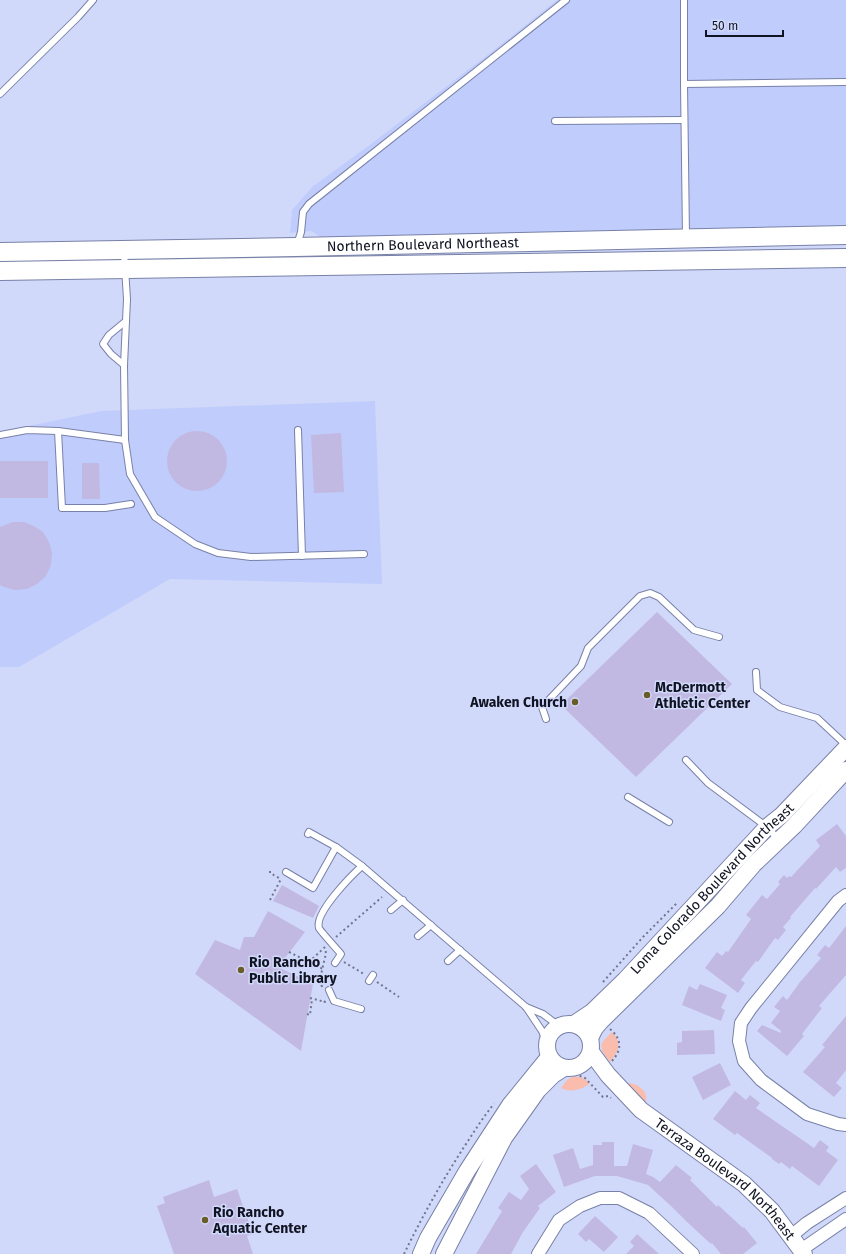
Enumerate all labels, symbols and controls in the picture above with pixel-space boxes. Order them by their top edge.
scale bar [706,12,783,38]
text: 50 m [712,19,738,33]
street label: Northern Boulevard Northeast [327,234,520,255]
place label: McDermott Athletic Center [654,679,750,712]
marker: McDermott Athletic Center [642,690,652,700]
place label: Awaken Church [469,694,567,711]
marker: Awaken Church [570,697,580,707]
street label: Loma Colorado Boulevard Northeast [627,799,798,977]
place label: Rio Rancho Public Library [249,954,337,987]
marker: Rio Rancho Public Library [236,965,246,975]
street label: Terraza Boulevard Northeast [652,1114,799,1244]
place label: Rio Rancho Aquatic Center [212,1204,307,1237]
marker: Rio Rancho Aquatic Center [200,1215,210,1225]

